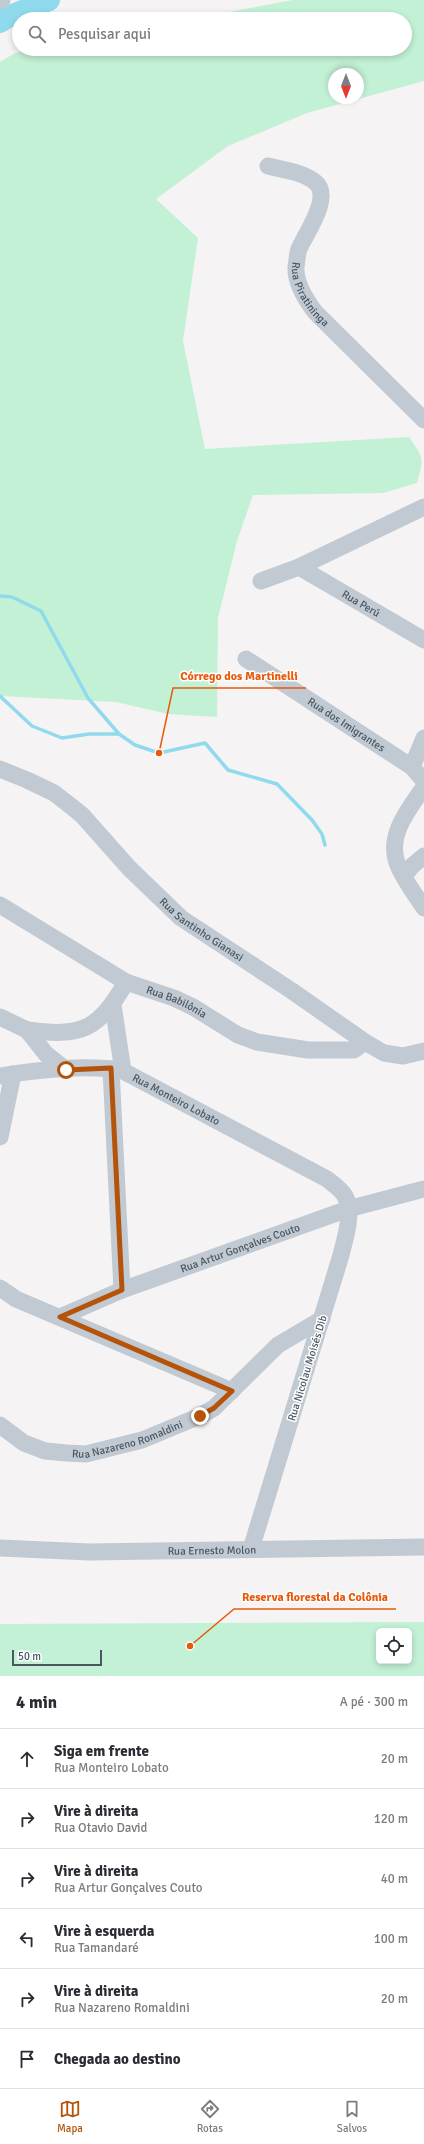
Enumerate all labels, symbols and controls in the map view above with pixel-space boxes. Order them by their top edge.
search box [12,12,412,56]
icon: search [26,23,48,45]
text: Pesquisar aqui [58,25,151,43]
north arrow [328,68,364,104]
street label: Rua Piratininga [289,261,332,330]
street label: Rua Perú [340,588,382,620]
callout: Córrego dos Martinelli [173,664,306,688]
text: Córrego dos Martinelli [180,669,298,684]
street label: Rua dos Imigrantes [305,695,388,755]
street label: Rua Santinho Gianasi [157,895,246,964]
street label: Rua Babilônia [145,983,209,1021]
route start [57,1061,75,1079]
street label: Rua Monteiro Lobato [130,1071,222,1128]
street label: Rua Artur Gonçalves Couto [179,1221,302,1276]
street label: Rua Nicolau Moisés Dib [285,1313,330,1423]
route end [191,1407,209,1425]
street label: Rua Nazareno Romaldini [72,1418,185,1461]
street label: Rua Ernesto Molon [168,1544,256,1558]
callout: Reserva florestal da Colônia [234,1585,396,1609]
text: Reserva florestal da Colônia [242,1590,388,1605]
map controls [376,1628,412,1664]
button: locate [376,1628,412,1664]
scale bar [12,1648,102,1667]
text: 50 m [18,1650,41,1663]
text: 4 min [16,1692,57,1713]
text: A pé · 300 m [340,1694,408,1710]
text: Siga em frente [54,1742,149,1760]
icon: ahead [16,1748,38,1770]
text: 20 m [381,1751,408,1767]
text: Rua Monteiro Lobato [54,1760,169,1776]
text: Vire à direita [54,1802,138,1820]
icon: right [16,1808,38,1830]
text: 120 m [374,1811,408,1827]
text: Rua Otavio David [54,1820,147,1836]
text: Vire à direita [54,1862,138,1880]
icon: right [16,1868,38,1890]
text: 40 m [381,1871,408,1887]
text: Rua Artur Gonçalves Couto [54,1880,203,1896]
text: Vire à esquerda [54,1922,154,1940]
icon: left [16,1928,38,1950]
text: 100 m [374,1931,408,1947]
text: Rua Tamandaré [54,1940,139,1956]
text: Vire à direita [54,1982,138,2000]
icon: right [16,1988,38,2010]
text: 20 m [381,1991,408,2007]
text: Rua Nazareno Romaldini [54,2000,190,2016]
icon: arrive [16,2048,38,2070]
text: Chegada ao destino [54,2050,181,2068]
tab: Mapa [57,2098,83,2135]
tab: Rotas [197,2098,223,2135]
tab: Salvos [337,2098,367,2135]

